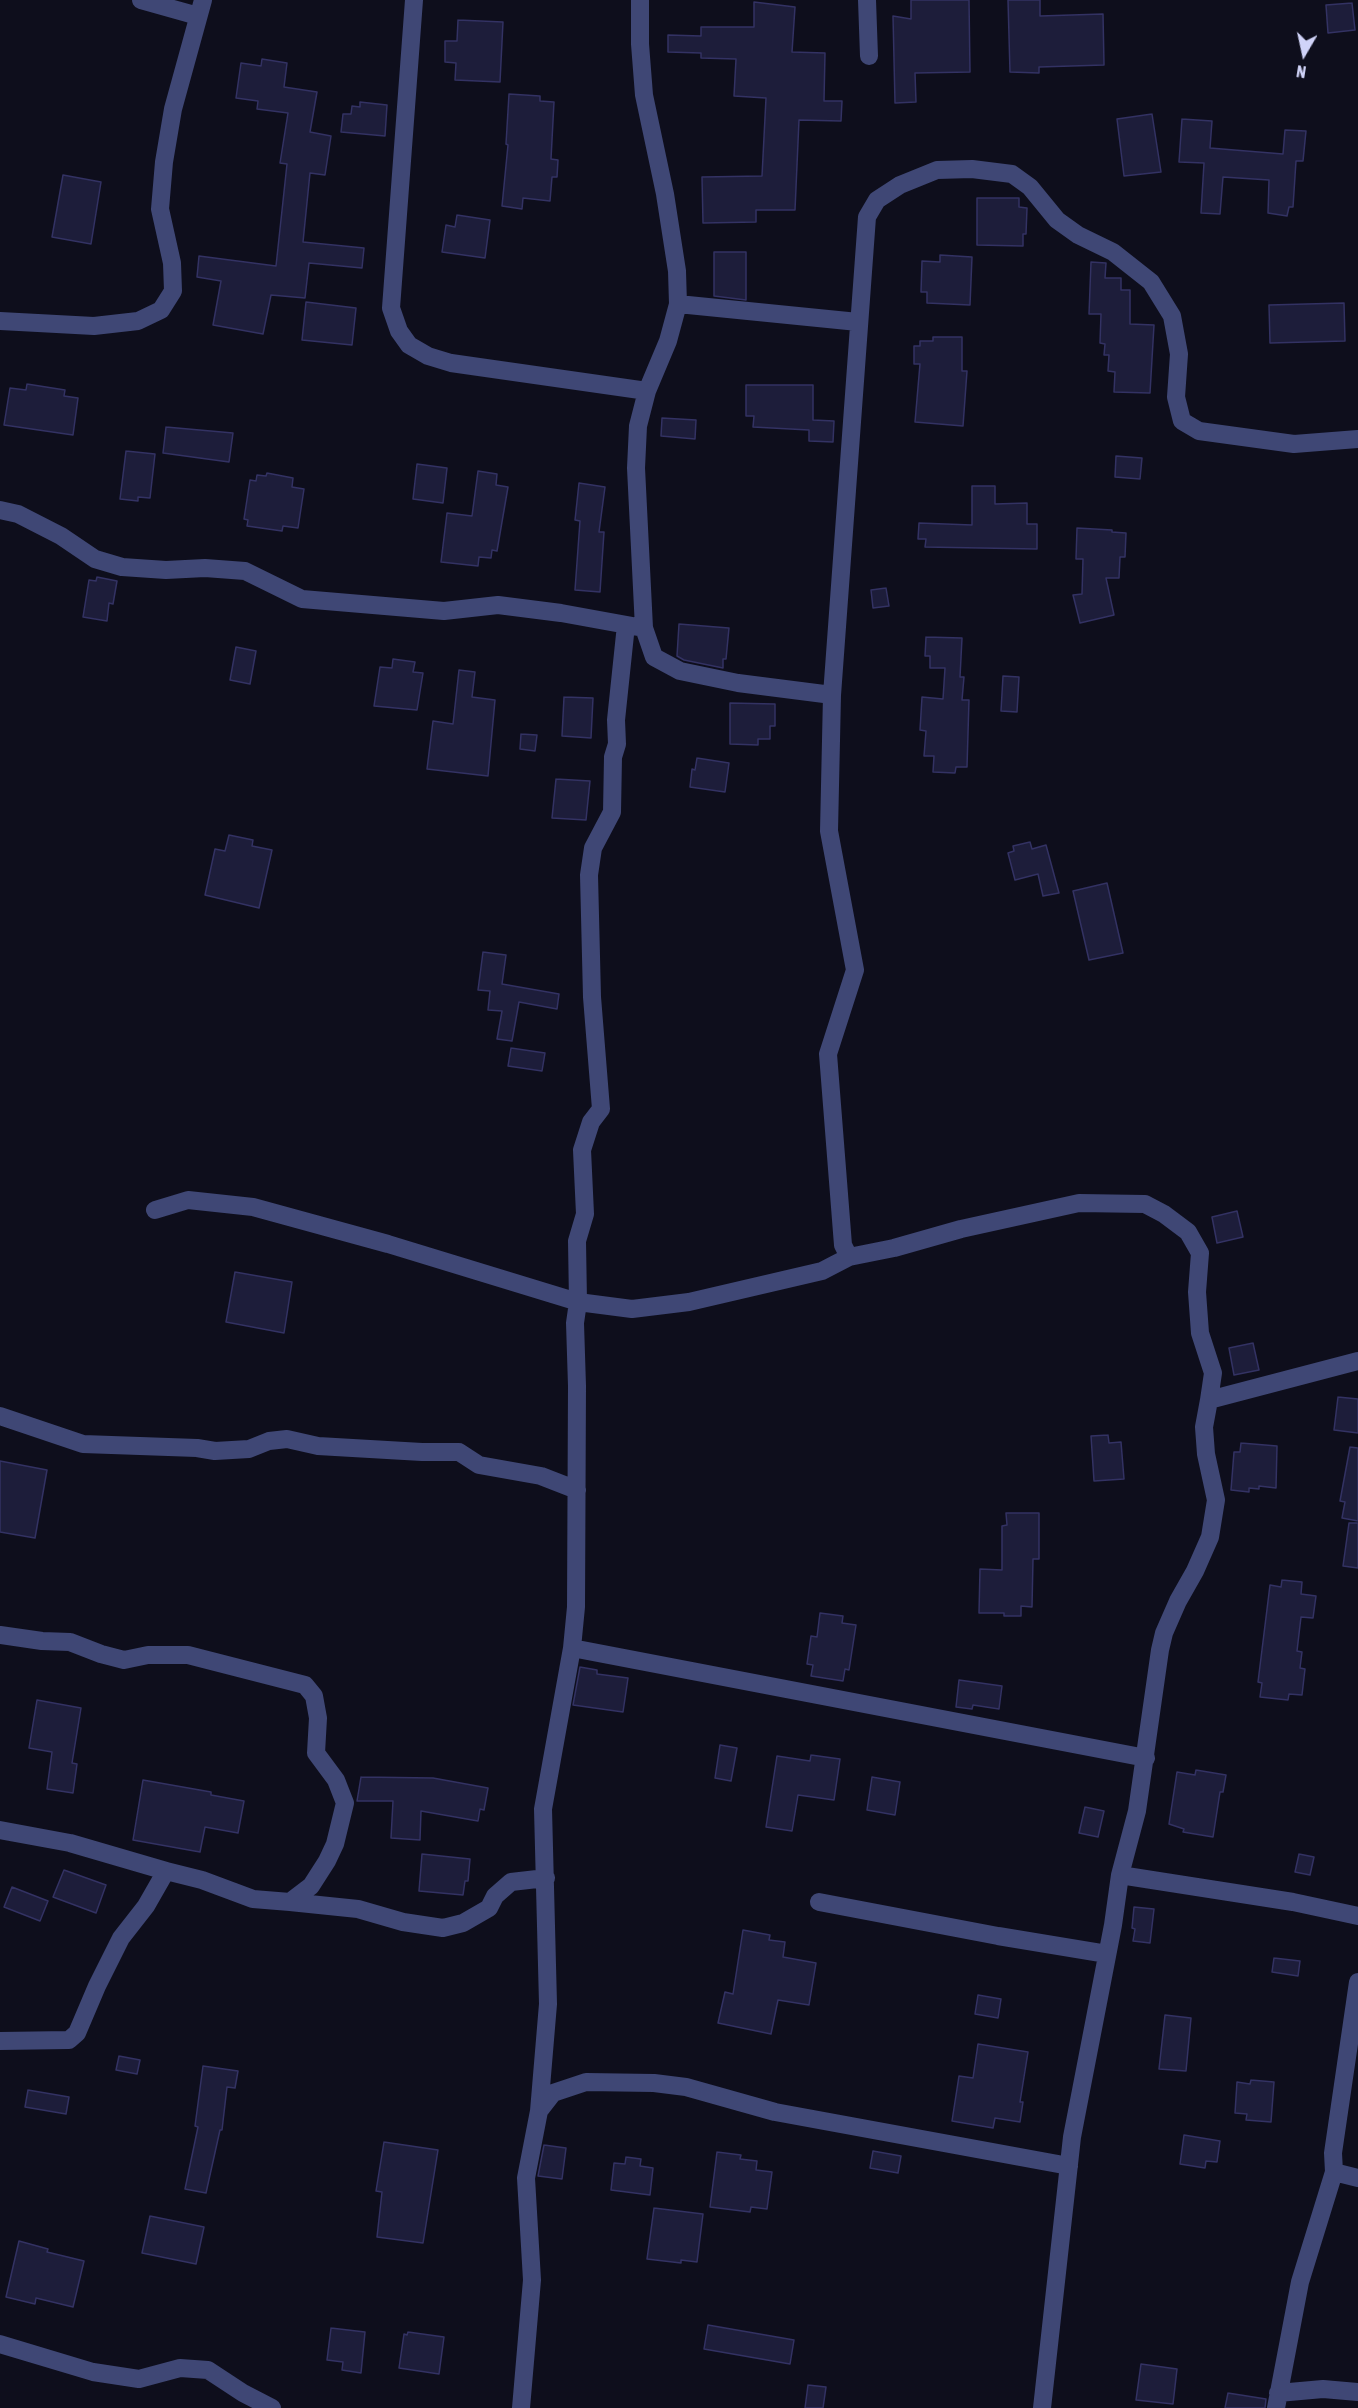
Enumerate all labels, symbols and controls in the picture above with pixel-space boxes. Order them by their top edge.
north arrow [1274,24,1334,84]
text: N [1295,62,1307,81]

